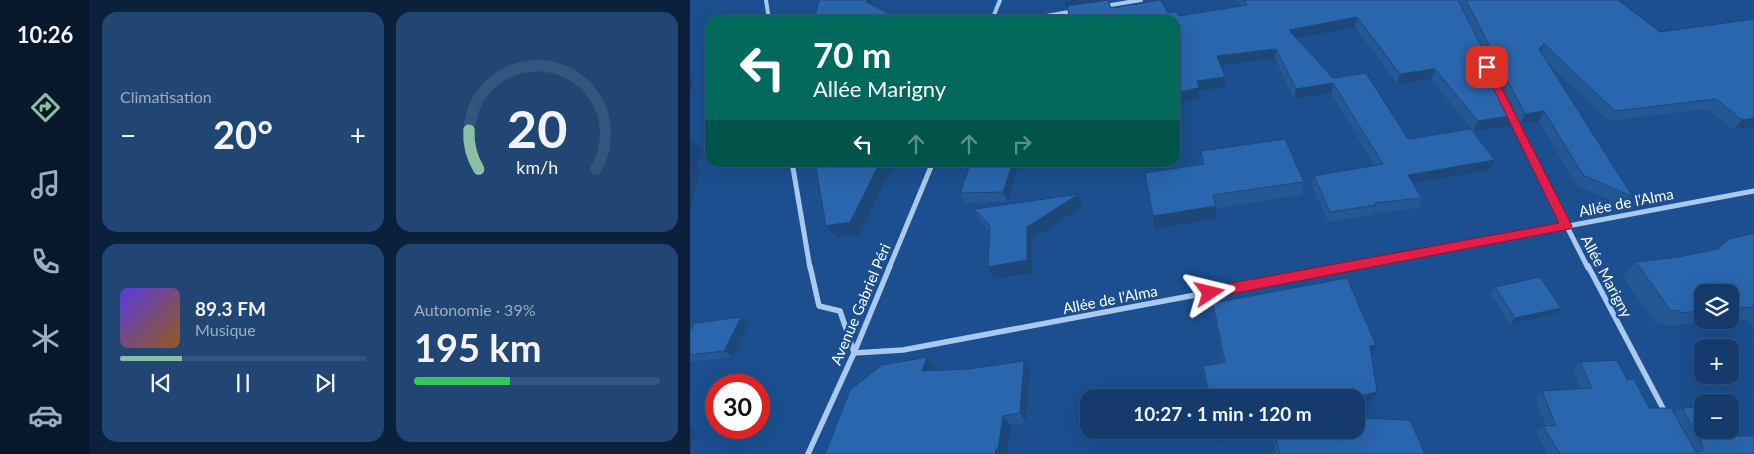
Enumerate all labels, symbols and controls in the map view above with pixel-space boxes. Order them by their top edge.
text: 10:26 [17,21,73,48]
text: 70 m [813,33,891,75]
icon: left [730,35,795,100]
pin [1466,46,1508,88]
icon: arrive [1473,53,1501,81]
text: Allée Marigny [813,75,946,102]
text: Climatisation [120,87,212,106]
icon: directions [28,90,63,125]
text: 20 [507,97,567,159]
text: 20° [213,111,273,157]
text: − [120,118,136,152]
text: + [350,118,366,152]
icon: left [849,130,877,158]
icon: ahead [902,130,930,158]
icon: ahead [955,130,983,158]
icon: right [1008,130,1036,158]
text: km/h [516,156,558,178]
icon: music [28,167,63,202]
street label: Allée de l'Alma [1577,184,1675,220]
street label: Allée Marigny [1578,232,1636,321]
street label: Avenue Gabriel Péri [826,241,894,367]
icon: phone [28,244,63,279]
position arrow [1183,266,1235,318]
street label: Allée de l'Alma [1061,281,1159,317]
map controls [1694,284,1739,439]
button: layers [1694,284,1739,329]
text: 89.3 FM [195,297,266,320]
text: Autonomie · 39% [414,300,536,319]
text: Musique [195,320,256,339]
icon: climate [28,321,63,356]
text: 195 km [414,324,542,370]
button: + [1694,339,1739,384]
icon: previous [147,369,175,397]
icon: pause [229,369,257,397]
icon: next [311,369,339,397]
speed limit sign: 30 [705,374,770,439]
button: − [1694,394,1739,439]
icon: car [28,398,63,433]
text: 10:27 · 1 min · 120 m [1133,402,1312,425]

